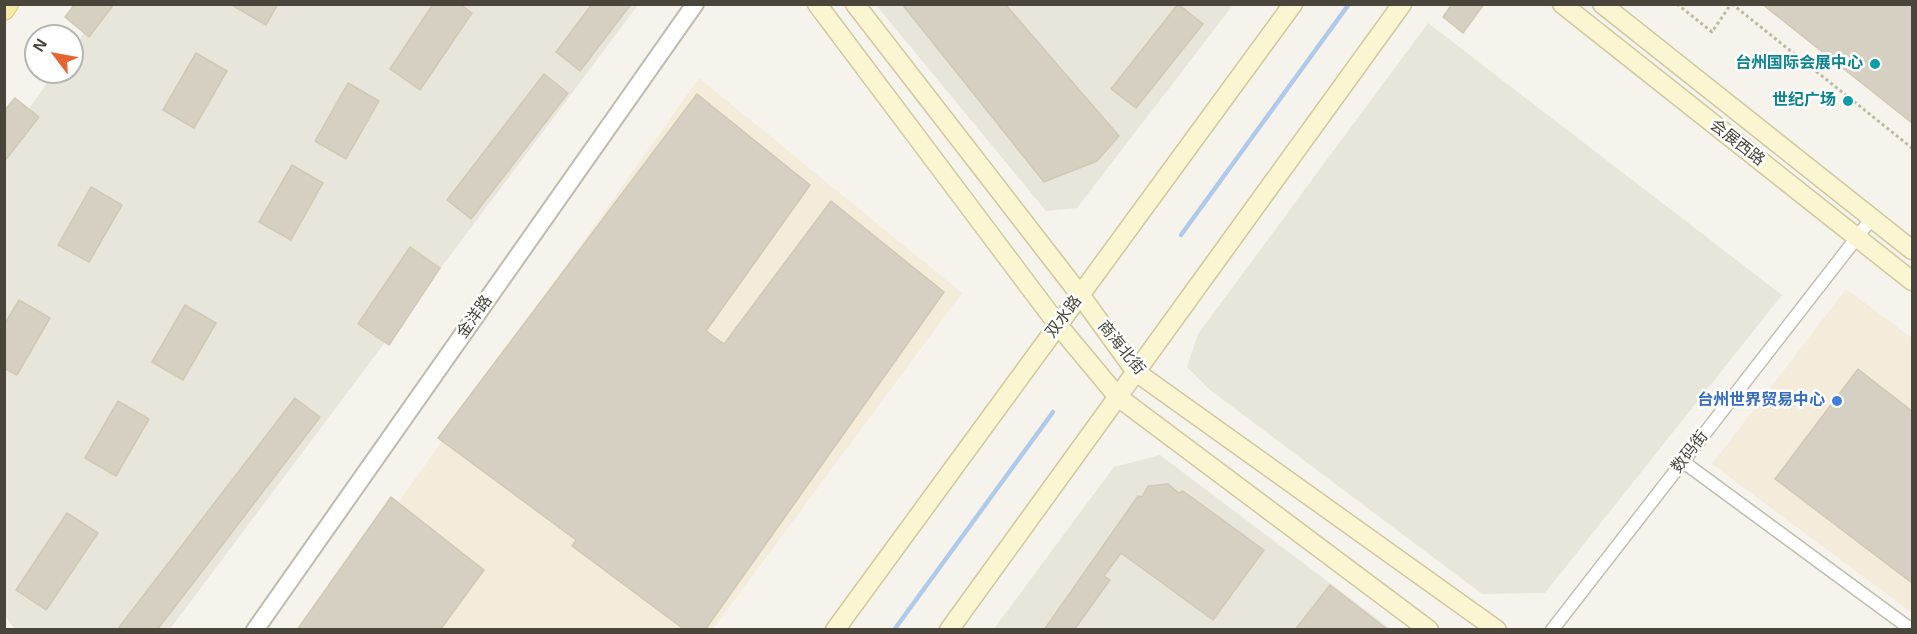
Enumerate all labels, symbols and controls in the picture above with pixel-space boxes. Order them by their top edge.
north arrow [24,24,84,84]
text: N [30,36,50,55]
place label: 台州国际会展中心 [1735,54,1863,74]
marker: 台州国际会展中心 [1868,57,1882,71]
place label: 世纪广场 [1772,91,1836,111]
marker: 世纪广场 [1841,94,1855,108]
street label: 会展西路 [1706,116,1768,170]
street label: 金洋路 [453,292,497,342]
street label: 双水路 [1042,292,1086,342]
street label: 商海北街 [1093,317,1149,379]
place label: 台州世界贸易中心 [1697,391,1825,411]
marker: 台州世界贸易中心 [1830,394,1844,408]
street label: 数码街 [1668,427,1712,477]

